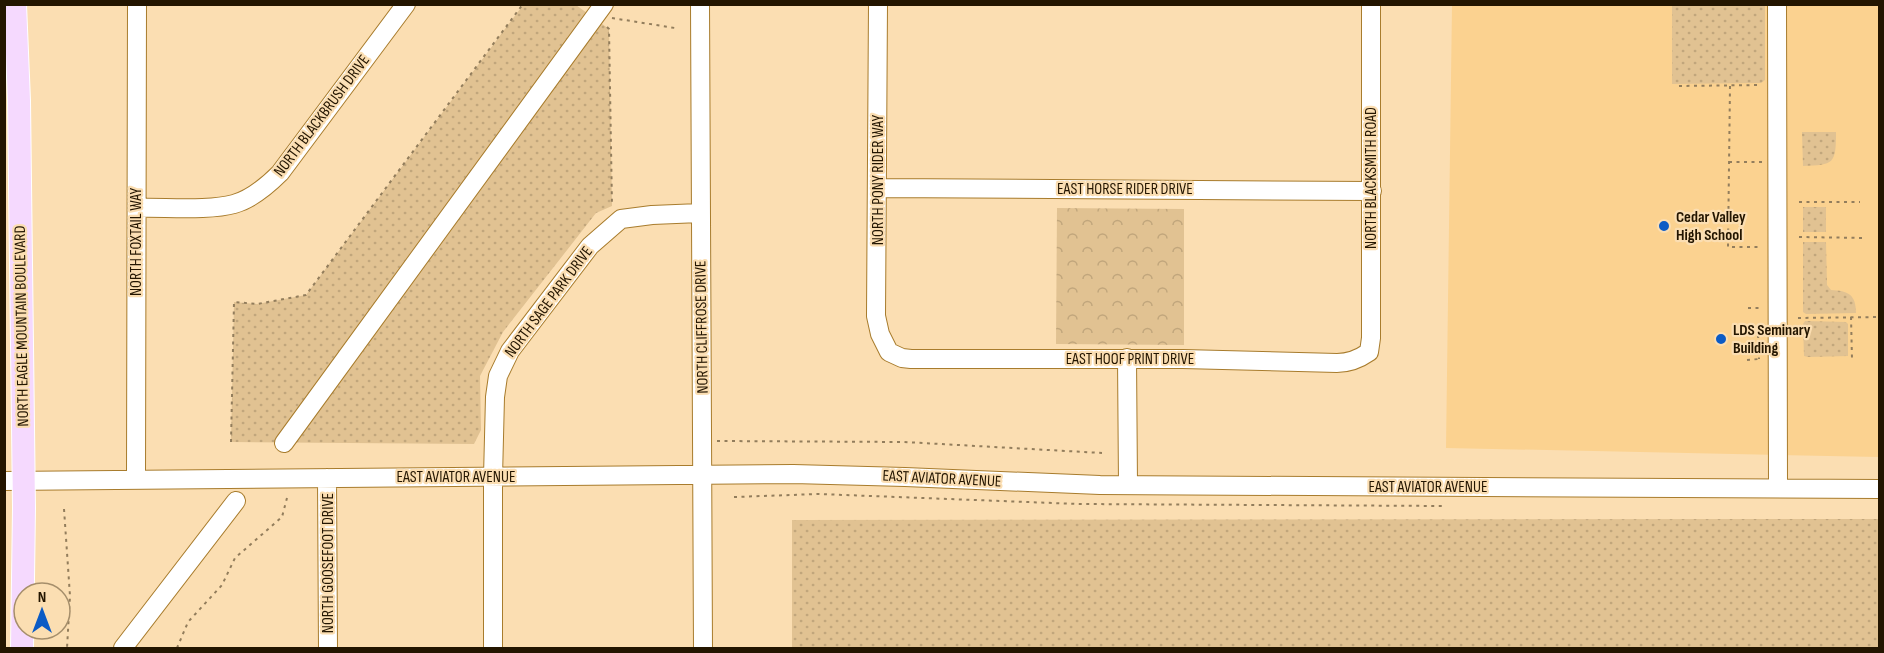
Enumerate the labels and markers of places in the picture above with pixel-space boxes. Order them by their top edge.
place label: Cedar Valley High School [1676,208,1746,245]
marker: Cedar Valley High School [1657,219,1671,233]
place label: LDS Seminary Building [1733,321,1811,358]
marker: LDS Seminary Building [1714,332,1728,346]

